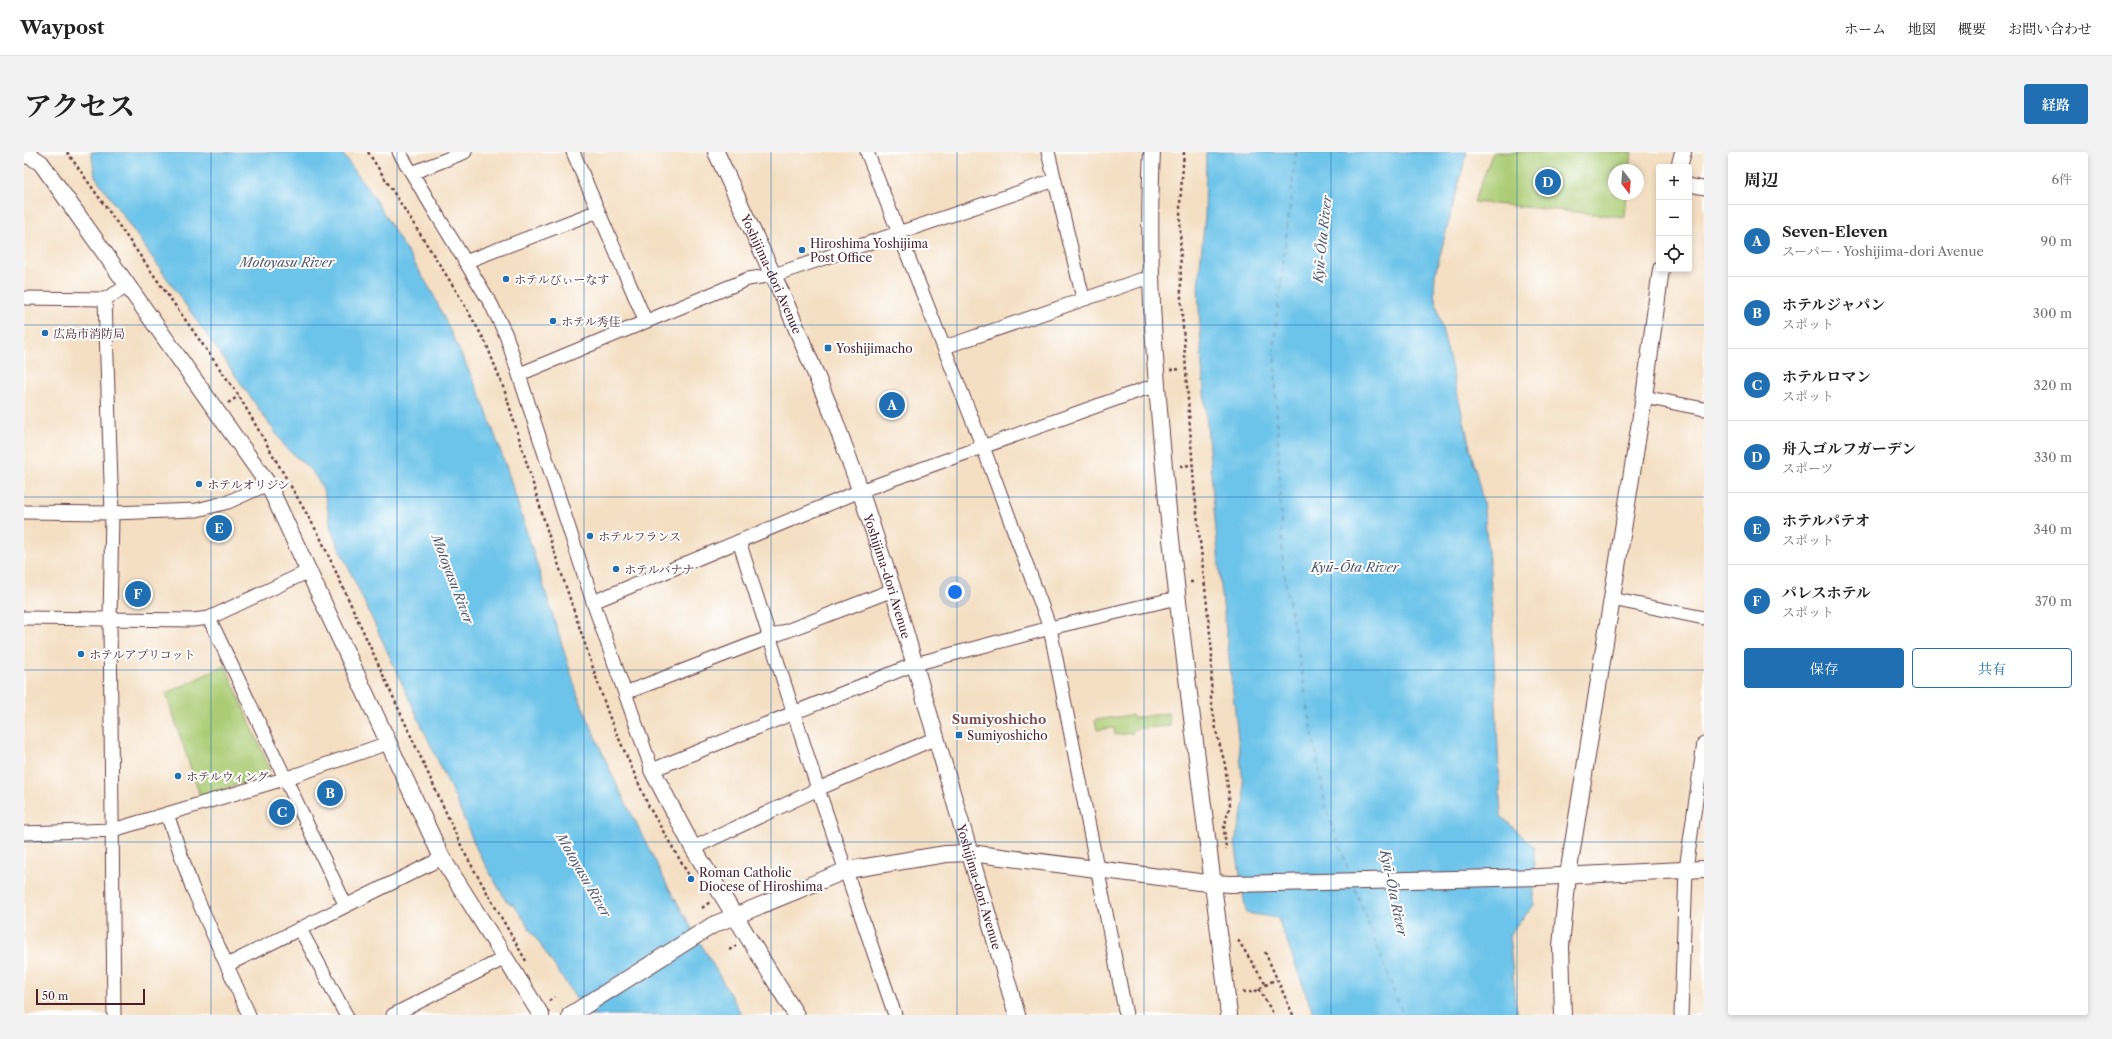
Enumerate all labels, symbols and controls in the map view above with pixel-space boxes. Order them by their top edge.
text: Waypost [20,16,104,39]
text: ホーム [1844,20,1886,38]
text: 地図 [1908,20,1936,38]
text: 概要 [1958,20,1986,38]
text: お問い合わせ [2008,20,2092,38]
button: 経路 [2024,84,2088,124]
text: アクセス [24,89,135,123]
north arrow [1608,164,1644,200]
map controls [1656,164,1692,272]
button: + [1656,164,1692,200]
pin: D [1535,167,1561,197]
text: 周辺 [1744,170,1778,190]
text: 6件 [2051,171,2072,187]
water label: Kyū-Ōta River [1309,194,1335,285]
button: − [1656,200,1692,236]
street label: Yoshijima-dori Avenue [738,211,805,336]
text: Seven-Eleven [1782,222,1888,241]
text: A [1752,233,1762,249]
text: 90 m [2041,233,2072,249]
place label: Hiroshima Yoshijima Post Office [810,236,929,265]
button: locate [1656,236,1692,272]
text: スーパー · Yoshijima-dori Avenue [1782,243,1984,259]
marker: Hiroshima Yoshijima Post Office [797,245,807,255]
water label: Motoyasu River [238,254,335,270]
place label: ホテルびぃーなす [514,272,609,287]
marker: ホテルびぃーなす [501,274,511,284]
text: ホテルジャパン [1782,295,1886,314]
text: B [1752,305,1762,321]
text: 300 m [2033,305,2072,321]
place label: ホテル秀佳 [561,314,620,329]
marker: ホテル秀佳 [548,316,558,326]
text: スポット [1782,316,1834,332]
place label: 広島市消防局 [53,326,125,341]
marker: 広島市消防局 [40,328,50,338]
place label: Yoshijimacho [835,341,913,356]
marker: Yoshijimacho [823,343,833,353]
text: ホテルロマン [1782,367,1871,386]
text: C [1752,377,1762,393]
text: 320 m [2034,377,2072,393]
text: スポット [1782,388,1834,404]
pin: A [879,390,905,420]
text: 舟入ゴルフガーデン [1782,439,1917,458]
text: D [1751,449,1763,465]
text: 330 m [2034,449,2072,465]
text: スポーツ [1782,460,1833,476]
place label: ホテルオリジン [207,477,290,492]
marker: ホテルオリジン [194,479,204,489]
street label: Yoshijima-dori Avenue [861,511,914,640]
text: ホテルパテオ [1782,511,1870,530]
pin: E [206,513,232,543]
text: E [1752,521,1762,537]
text: 340 m [2034,521,2072,537]
place label: ホテルフランス [598,529,681,544]
water label: Motoyasu River [428,530,478,627]
marker: ホテルフランス [585,531,595,541]
text: スポット [1782,532,1834,548]
water label: Kyū-Ōta River [1310,559,1400,575]
place label: ホテルバナナ [624,562,695,577]
marker: ホテルバナナ [611,564,621,574]
pin: F [125,579,151,609]
your location [945,582,965,602]
text: パレスホテル [1782,583,1871,602]
text: F [1753,593,1761,609]
text: 370 m [2035,593,2072,609]
text: スポット [1782,604,1834,620]
place label: ホテルアプリコット [89,647,195,662]
button: 保存 [1744,648,1904,688]
button: 共有 [1912,648,2072,688]
marker: ホテルアプリコット [76,649,86,659]
district label: Sumiyoshicho [952,711,1046,727]
place label: Sumiyoshicho [967,728,1048,743]
marker: Sumiyoshicho [954,730,964,740]
place label: ホテルウィング [186,769,268,784]
marker: ホテルウィング [173,771,183,781]
pin: B [317,778,343,808]
pin: C [269,797,295,827]
street label: Yoshijima-dori Avenue [954,821,1005,951]
water label: Motoyasu River [552,828,615,921]
water label: Kyū-Ōta River [1377,847,1411,939]
place label: Roman Catholic Diocese of Hiroshima [699,865,823,894]
marker: Roman Catholic Diocese of Hiroshima [686,874,696,884]
scale bar [36,987,145,1006]
text: 50 m [42,989,68,1003]

